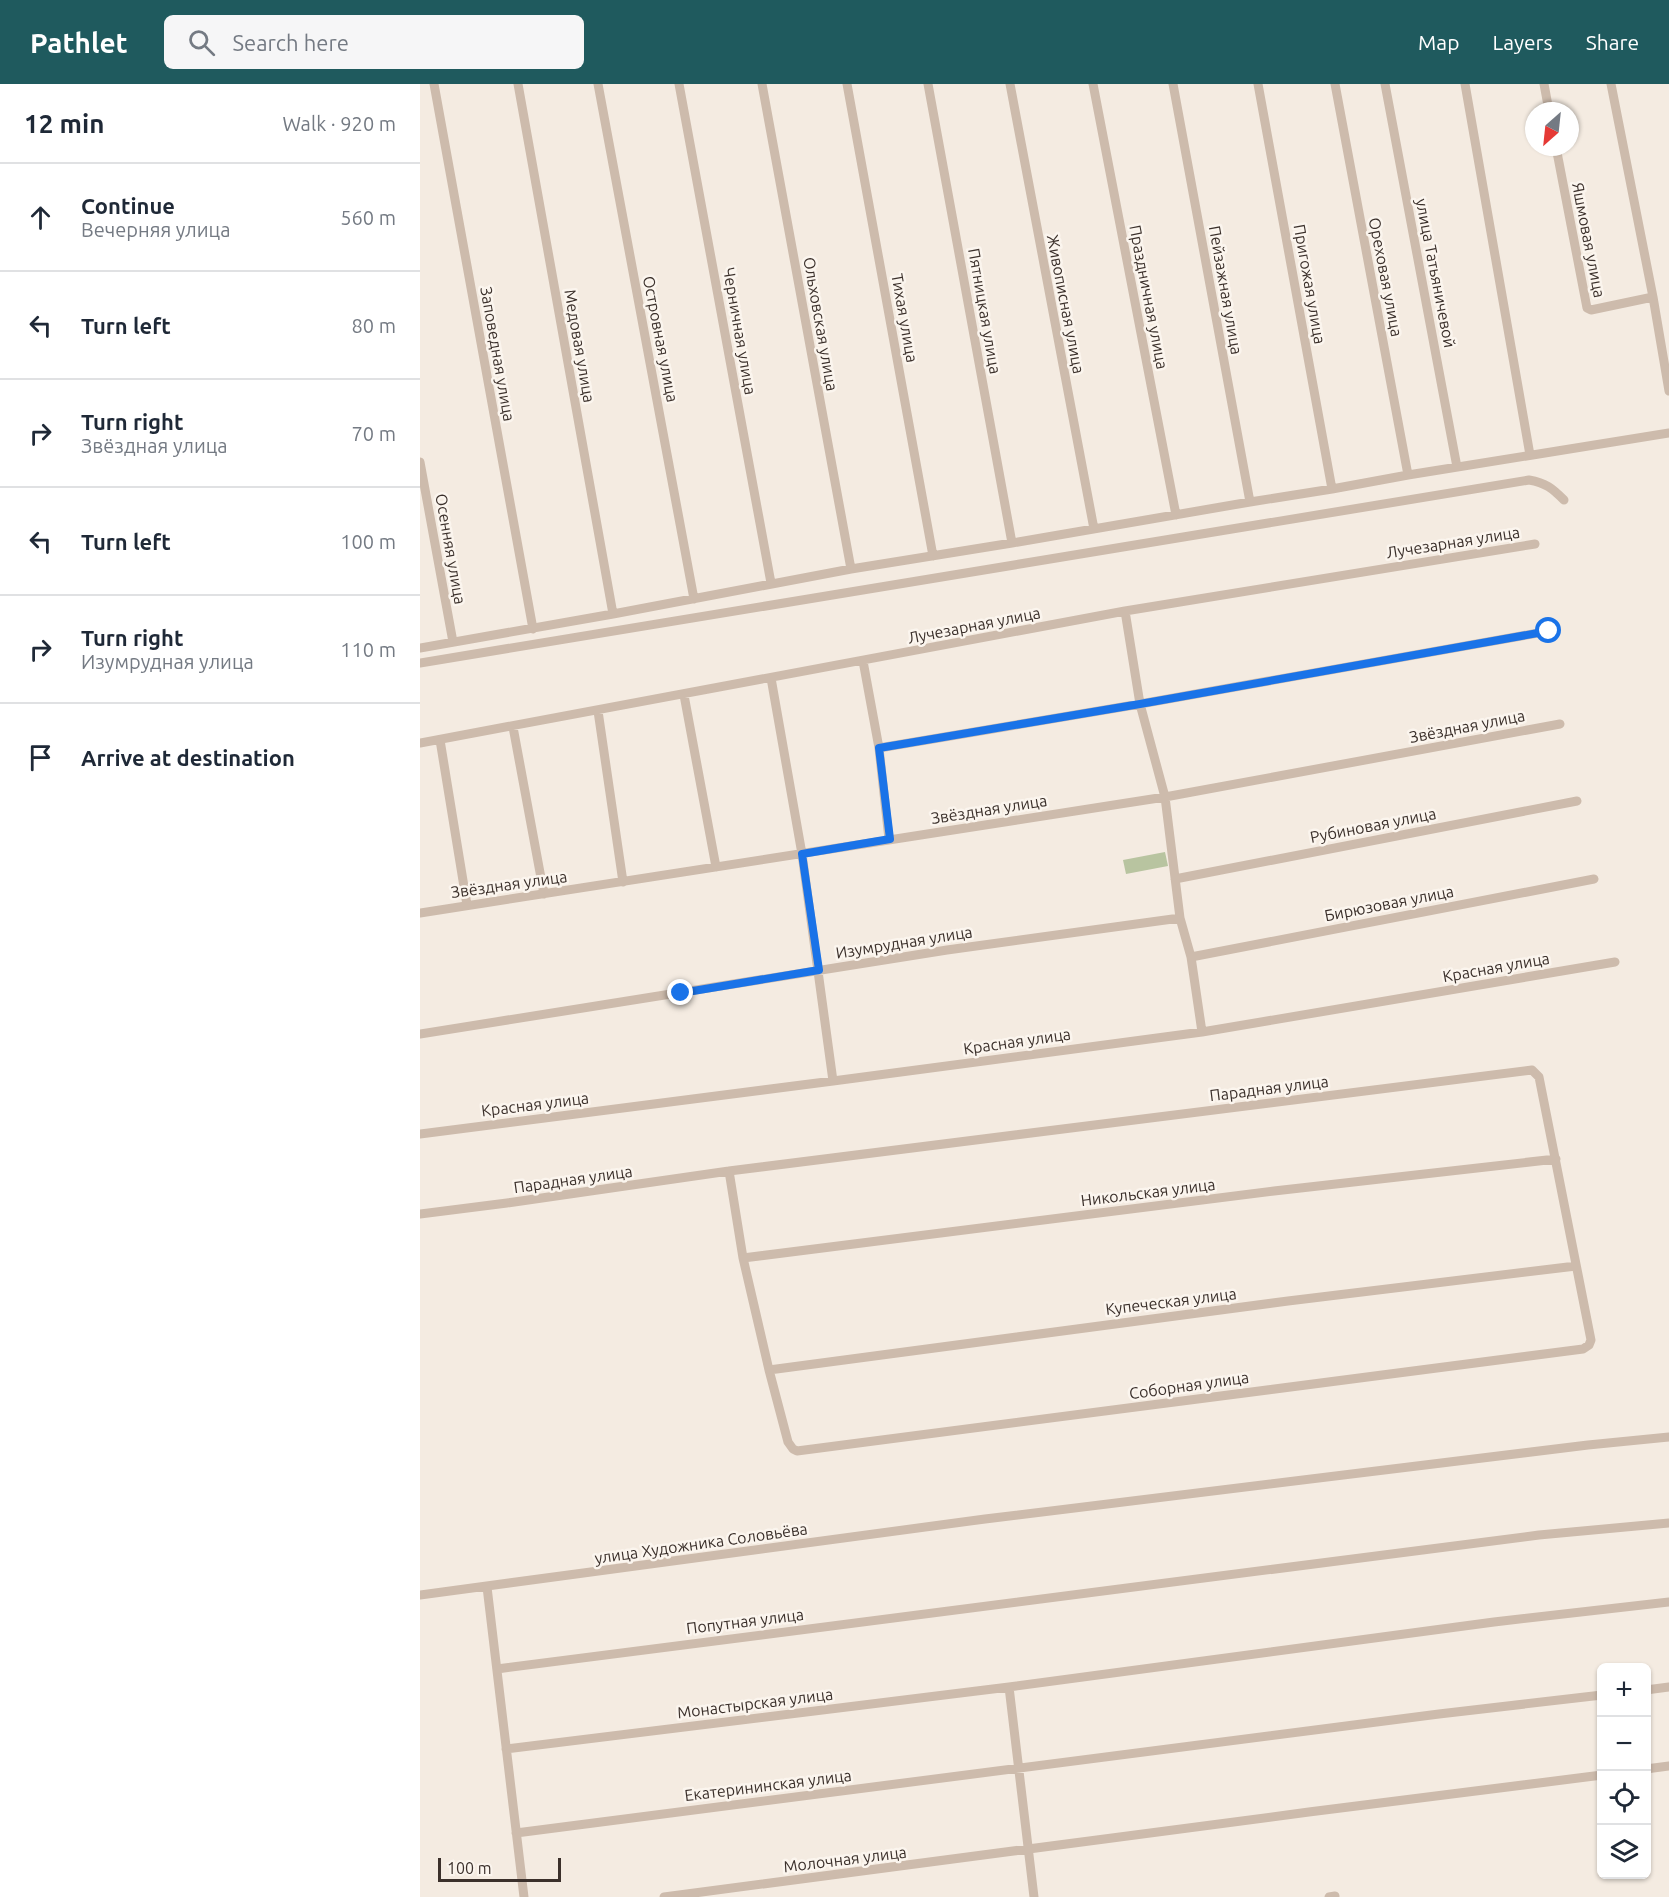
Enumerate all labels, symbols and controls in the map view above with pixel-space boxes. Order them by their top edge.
search box [164,15,584,69]
icon: search [185,26,218,59]
text: Pathlet [30,27,128,58]
text: Search here [233,30,349,55]
text: Map [1418,30,1459,54]
text: Layers [1492,30,1553,54]
text: Share [1586,30,1639,54]
north arrow [1525,102,1579,156]
text: 12 min [24,109,104,138]
text: Walk · 920 m [283,112,396,135]
street label: Яшмовая улица [1569,181,1609,299]
text: Continue [81,193,175,218]
street label: улица Татьяничевой [1413,197,1459,349]
icon: ahead [24,201,57,234]
text: 560 m [340,206,396,229]
street label: Ореховая улица [1366,216,1406,338]
text: Вечерняя улица [81,218,230,241]
street label: Праздничная улица [1126,223,1172,371]
street label: Пригожая улица [1291,223,1329,345]
street label: Пейзажная улица [1206,224,1246,356]
street label: Живописная улица [1044,233,1088,375]
street label: Пятницкая улица [965,247,1005,375]
street label: Ольховская улица [800,256,842,392]
street label: Черничная улица [720,266,760,396]
street label: Тихая улица [888,272,922,364]
street label: Островная улица [640,274,682,404]
street label: Заповедная улица [477,285,519,423]
street label: Медовая улица [561,288,599,404]
icon: left [24,309,57,342]
text: Turn left [81,313,171,338]
text: 80 m [352,314,396,337]
text: Turn right [81,409,183,434]
icon: right [24,417,57,450]
text: 70 m [352,422,396,445]
text: Звёздная улица [81,434,228,457]
street label: Осенняя улица [432,492,470,606]
street label: Лучезарная улица [1385,523,1521,561]
icon: left [24,525,57,558]
text: Turn left [81,529,171,554]
text: 100 m [340,530,396,553]
street label: Лучезарная улица [906,603,1042,647]
route start [1535,617,1561,643]
text: Turn right [81,625,183,650]
icon: right [24,633,57,666]
text: 110 m [340,638,396,661]
text: Изумрудная улица [81,650,254,673]
street label: Звёздная улица [1408,706,1526,746]
icon: arrive [24,741,57,774]
text: Arrive at destination [81,745,295,770]
street label: Звёздная улица [930,791,1048,827]
street label: Рубиновая улица [1308,804,1438,846]
street label: Звёздная улица [450,867,568,901]
street label: Бирюзовая улица [1323,882,1455,924]
street label: Изумрудная улица [834,922,974,962]
street label: Красная улица [1441,949,1551,985]
route end [667,979,693,1005]
street label: Красная улица [962,1025,1072,1057]
street label: Парадная улица [1208,1072,1330,1104]
street label: Красная улица [480,1088,590,1120]
street label: Парадная улица [512,1162,634,1196]
street label: Никольская улица [1080,1175,1216,1209]
street label: Купеческая улица [1104,1284,1238,1318]
street label: Соборная улица [1128,1368,1250,1402]
street label: улица Художника Соловьёва [593,1519,809,1567]
street label: Попутная улица [685,1605,805,1637]
map controls [1597,1663,1651,1879]
button: + [1597,1663,1651,1717]
street label: Монастырская улица [676,1685,834,1721]
button: − [1597,1717,1651,1771]
street label: Екатерининская улица [683,1766,853,1804]
button: locate [1597,1771,1651,1825]
button: layers [1597,1825,1651,1879]
street label: Молочная улица [782,1843,908,1875]
scale bar [438,1855,561,1882]
text: 100 m [447,1859,492,1877]

